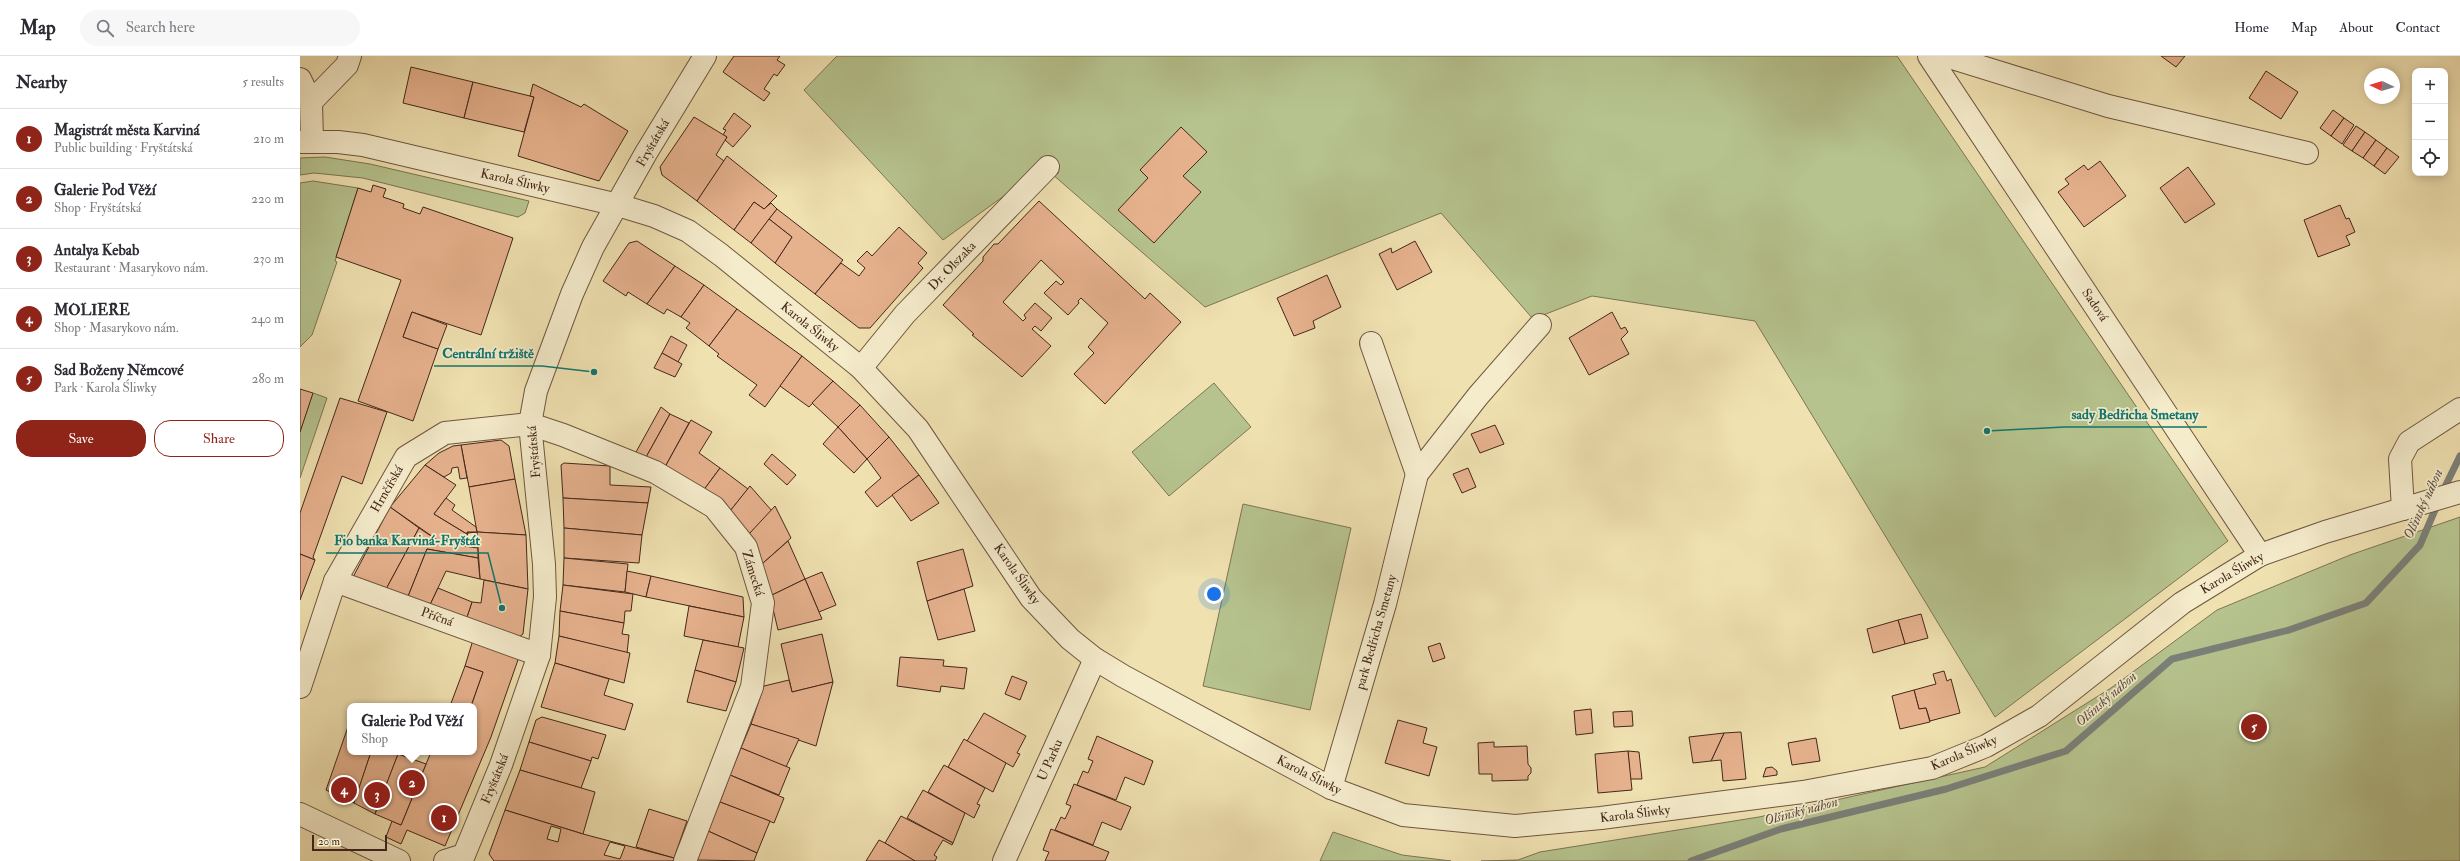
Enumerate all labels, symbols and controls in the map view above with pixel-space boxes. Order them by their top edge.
search box [80,10,360,46]
text: Map [20,16,56,40]
icon: search [94,17,116,39]
text: Search here [126,18,195,37]
text: Home [2234,19,2269,36]
text: Map [2291,19,2317,36]
text: About [2339,19,2373,36]
text: Contact [2395,19,2440,36]
north arrow [2364,68,2400,104]
map controls [2412,68,2448,176]
button: + [2412,68,2448,104]
text: Nearby [16,72,67,93]
text: 5 results [242,74,284,90]
button: − [2412,104,2448,140]
street label: Fryštátská [633,116,674,170]
text: Magistrát města Karviná [54,121,200,140]
text: 1 [27,131,31,147]
text: 210 m [253,131,284,147]
text: Public building · Fryštátská [54,140,193,156]
button: locate [2412,140,2448,176]
street label: Karola Śliwky [479,164,552,198]
text: Galerie Pod Věží [54,181,156,200]
text: 2 [26,191,32,207]
text: 220 m [251,191,284,207]
text: Shop · Fryštátská [54,200,141,216]
street label: Dr. Olszaka [925,238,980,294]
text: Antalya Kebab [54,241,139,260]
text: 3 [27,251,32,267]
text: 230 m [253,251,284,267]
text: Restaurant · Masarykovo nám. [54,260,208,276]
street label: Sadová [2078,286,2112,325]
street label: Karola Śliwky [777,298,843,356]
text: MOLIERE [54,301,130,320]
text: 4 [25,311,33,327]
text: 240 m [251,311,284,327]
text: Shop · Masarykovo nám. [54,320,178,336]
callout: Centrální tržiště [434,340,542,366]
text: Centrální tržiště [442,345,534,362]
text: Sad Boženy Němcové [54,361,184,380]
text: 5 [26,371,32,387]
text: 280 m [252,371,284,387]
text: Park · Karola Śliwky [54,380,156,396]
callout: sady Bedřicha Smetany [2064,401,2207,427]
text: sady Bedřicha Smetany [2072,406,2199,424]
button: Save [16,420,146,457]
button: Share [154,420,284,457]
street label: Fryštátská [524,424,545,479]
street label: Hrnčířská [367,462,407,515]
water label: Olšinský náhon [2399,466,2447,542]
callout: Fio banka Karviná-Fryštát [326,527,488,553]
text: Fio banka Karviná-Fryštát [334,532,481,550]
street label: Karola Śliwky [989,540,1045,608]
street label: Karola Śliwky [2197,547,2267,598]
street label: Zámecká [738,548,768,599]
street label: park Bedřicha Smetany [1352,572,1401,693]
your location [1204,584,1224,604]
street label: Příčná [419,604,456,630]
water label: Olšinský náhon [2072,668,2140,730]
popup [347,703,477,755]
text: Galerie Pod Věží [361,712,463,731]
pin: 5 [2241,712,2267,742]
text: Shop [361,731,388,747]
street label: Karola Śliwky [1928,731,2000,775]
street label: U Parku [1034,736,1066,783]
street label: Fryštátská [478,751,513,807]
street label: Karola Śliwky [1273,751,1345,799]
pin: 2 [399,768,425,798]
pin: 4 [331,775,357,805]
pin: 3 [364,780,390,810]
water label: Olšinský náhon [1762,793,1840,829]
street label: Karola Śliwky [1599,801,1671,827]
pin: 1 [431,803,457,833]
scale bar [312,833,387,852]
text: 20 m [318,835,340,848]

